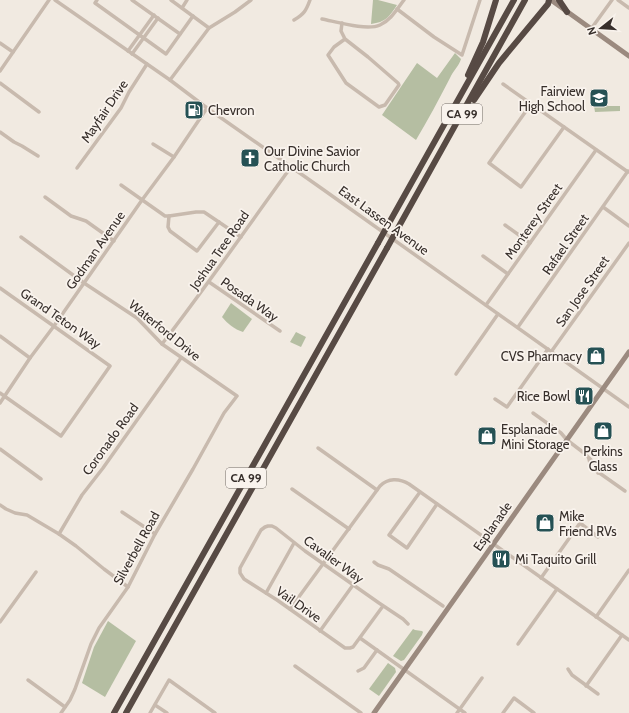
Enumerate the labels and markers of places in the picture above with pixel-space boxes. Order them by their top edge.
place label: Fairview High School [519,83,586,114]
school or university icon: Fairview High School [588,87,610,109]
fuel station icon: Chevron [183,99,205,121]
place label: Chevron [208,102,254,118]
place label: Our Divine Savior Catholic Church [264,143,361,174]
church icon: Our Divine Savior Catholic Church [239,147,261,169]
shop icon: CVS Pharmacy [585,345,607,367]
place label: CVS Pharmacy [501,348,582,364]
restaurant icon: Rice Bowl [573,385,595,407]
place label: Rice Bowl [517,388,570,404]
shop icon: Perkins Glass [592,420,614,442]
place label: Esplanade Mini Storage [501,421,570,452]
shop icon: Esplanade Mini Storage [476,425,498,447]
place label: Perkins Glass [583,443,623,474]
place label: Mike Friend RVs [559,508,617,539]
shop icon: Mike Friend RVs [534,512,556,534]
restaurant icon: Mi Taquito Grill [490,548,512,570]
place label: Mi Taquito Grill [515,551,596,567]

